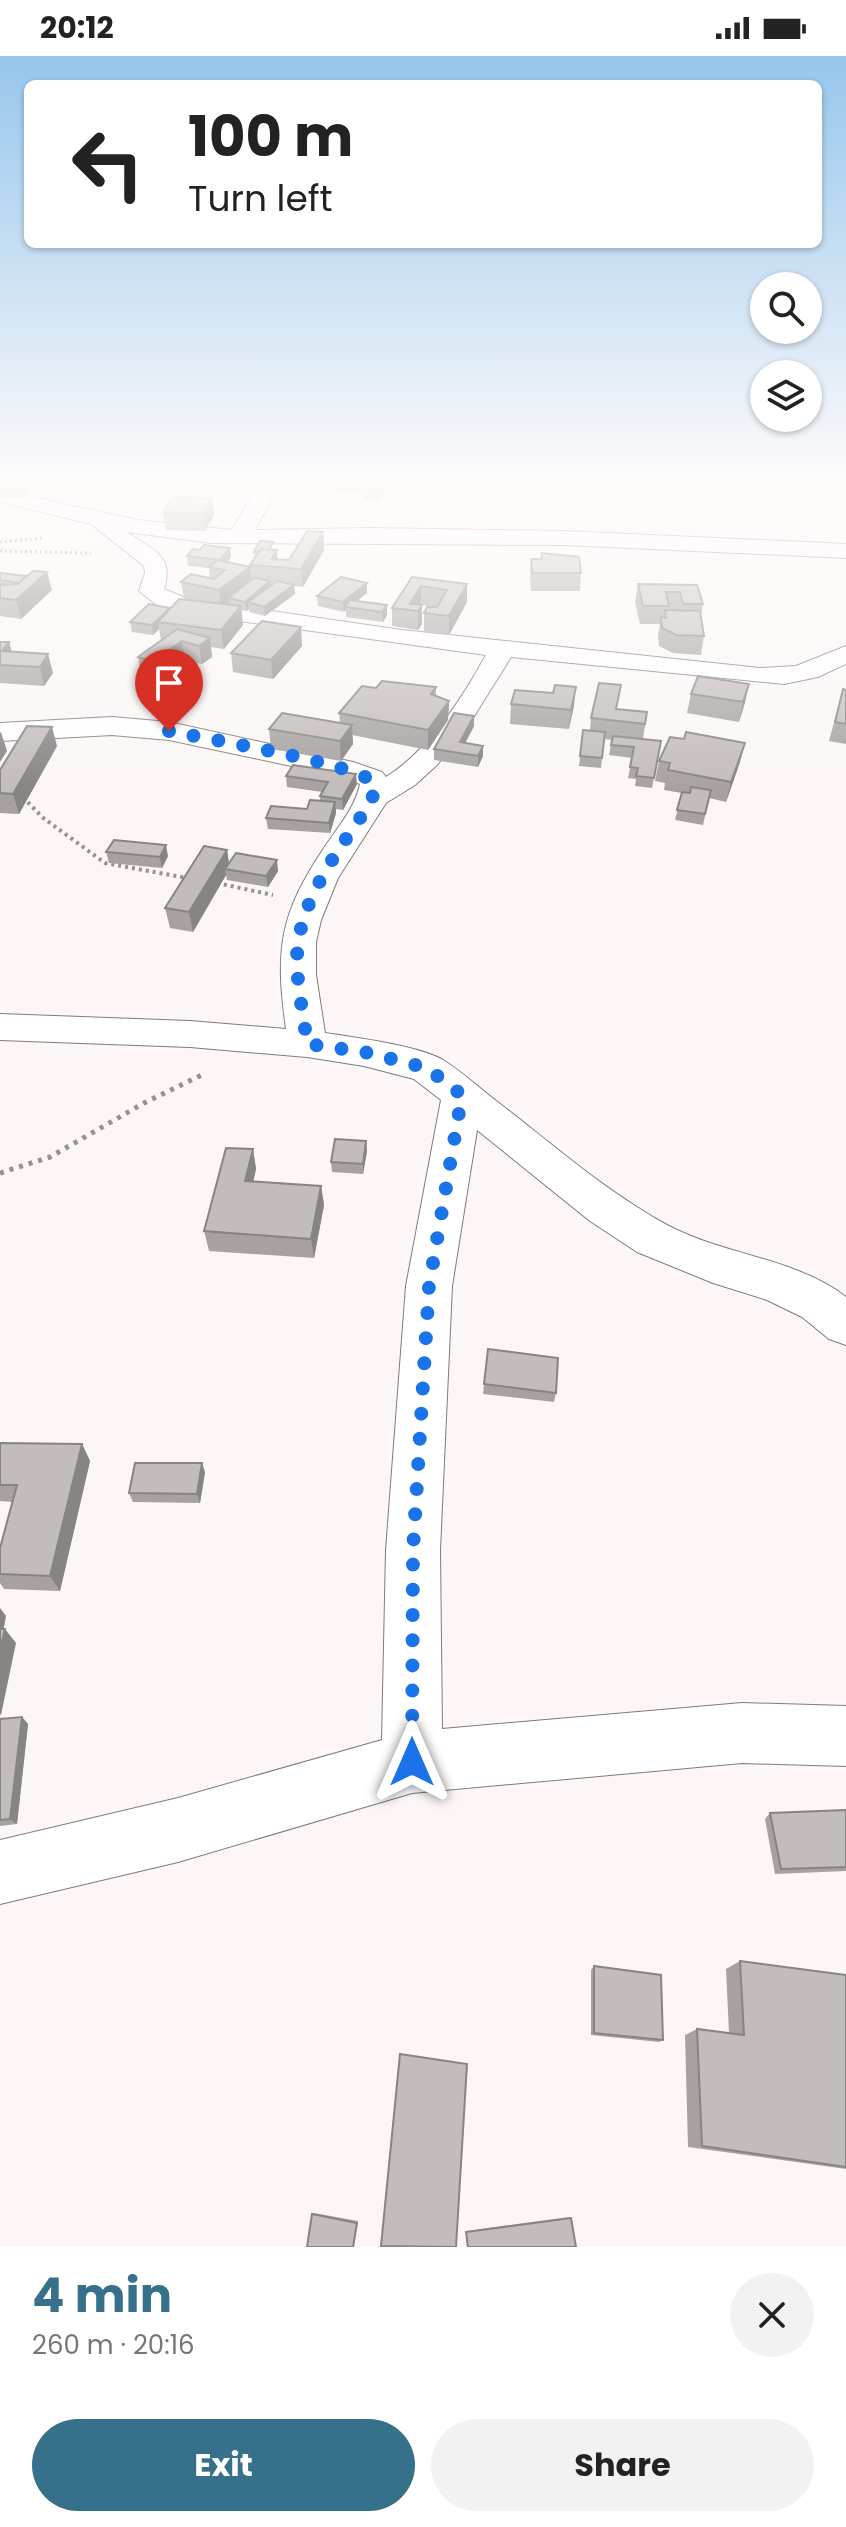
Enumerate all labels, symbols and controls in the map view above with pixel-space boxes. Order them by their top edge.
text: 20:12 [40,6,114,49]
text: 100 m [188,97,353,176]
icon: left [56,112,160,216]
text: Turn left [188,173,333,224]
map controls [750,272,822,432]
button: search [750,272,822,344]
button: layers [750,360,822,432]
pin [135,649,203,731]
icon: arrive [147,661,191,705]
position arrow [370,1720,454,1804]
text: 4 min [32,2262,172,2329]
button: close [730,2273,814,2357]
text: 260 m · 20:16 [32,2327,195,2363]
button: Exit [32,2419,415,2511]
button: Share [431,2419,814,2511]

